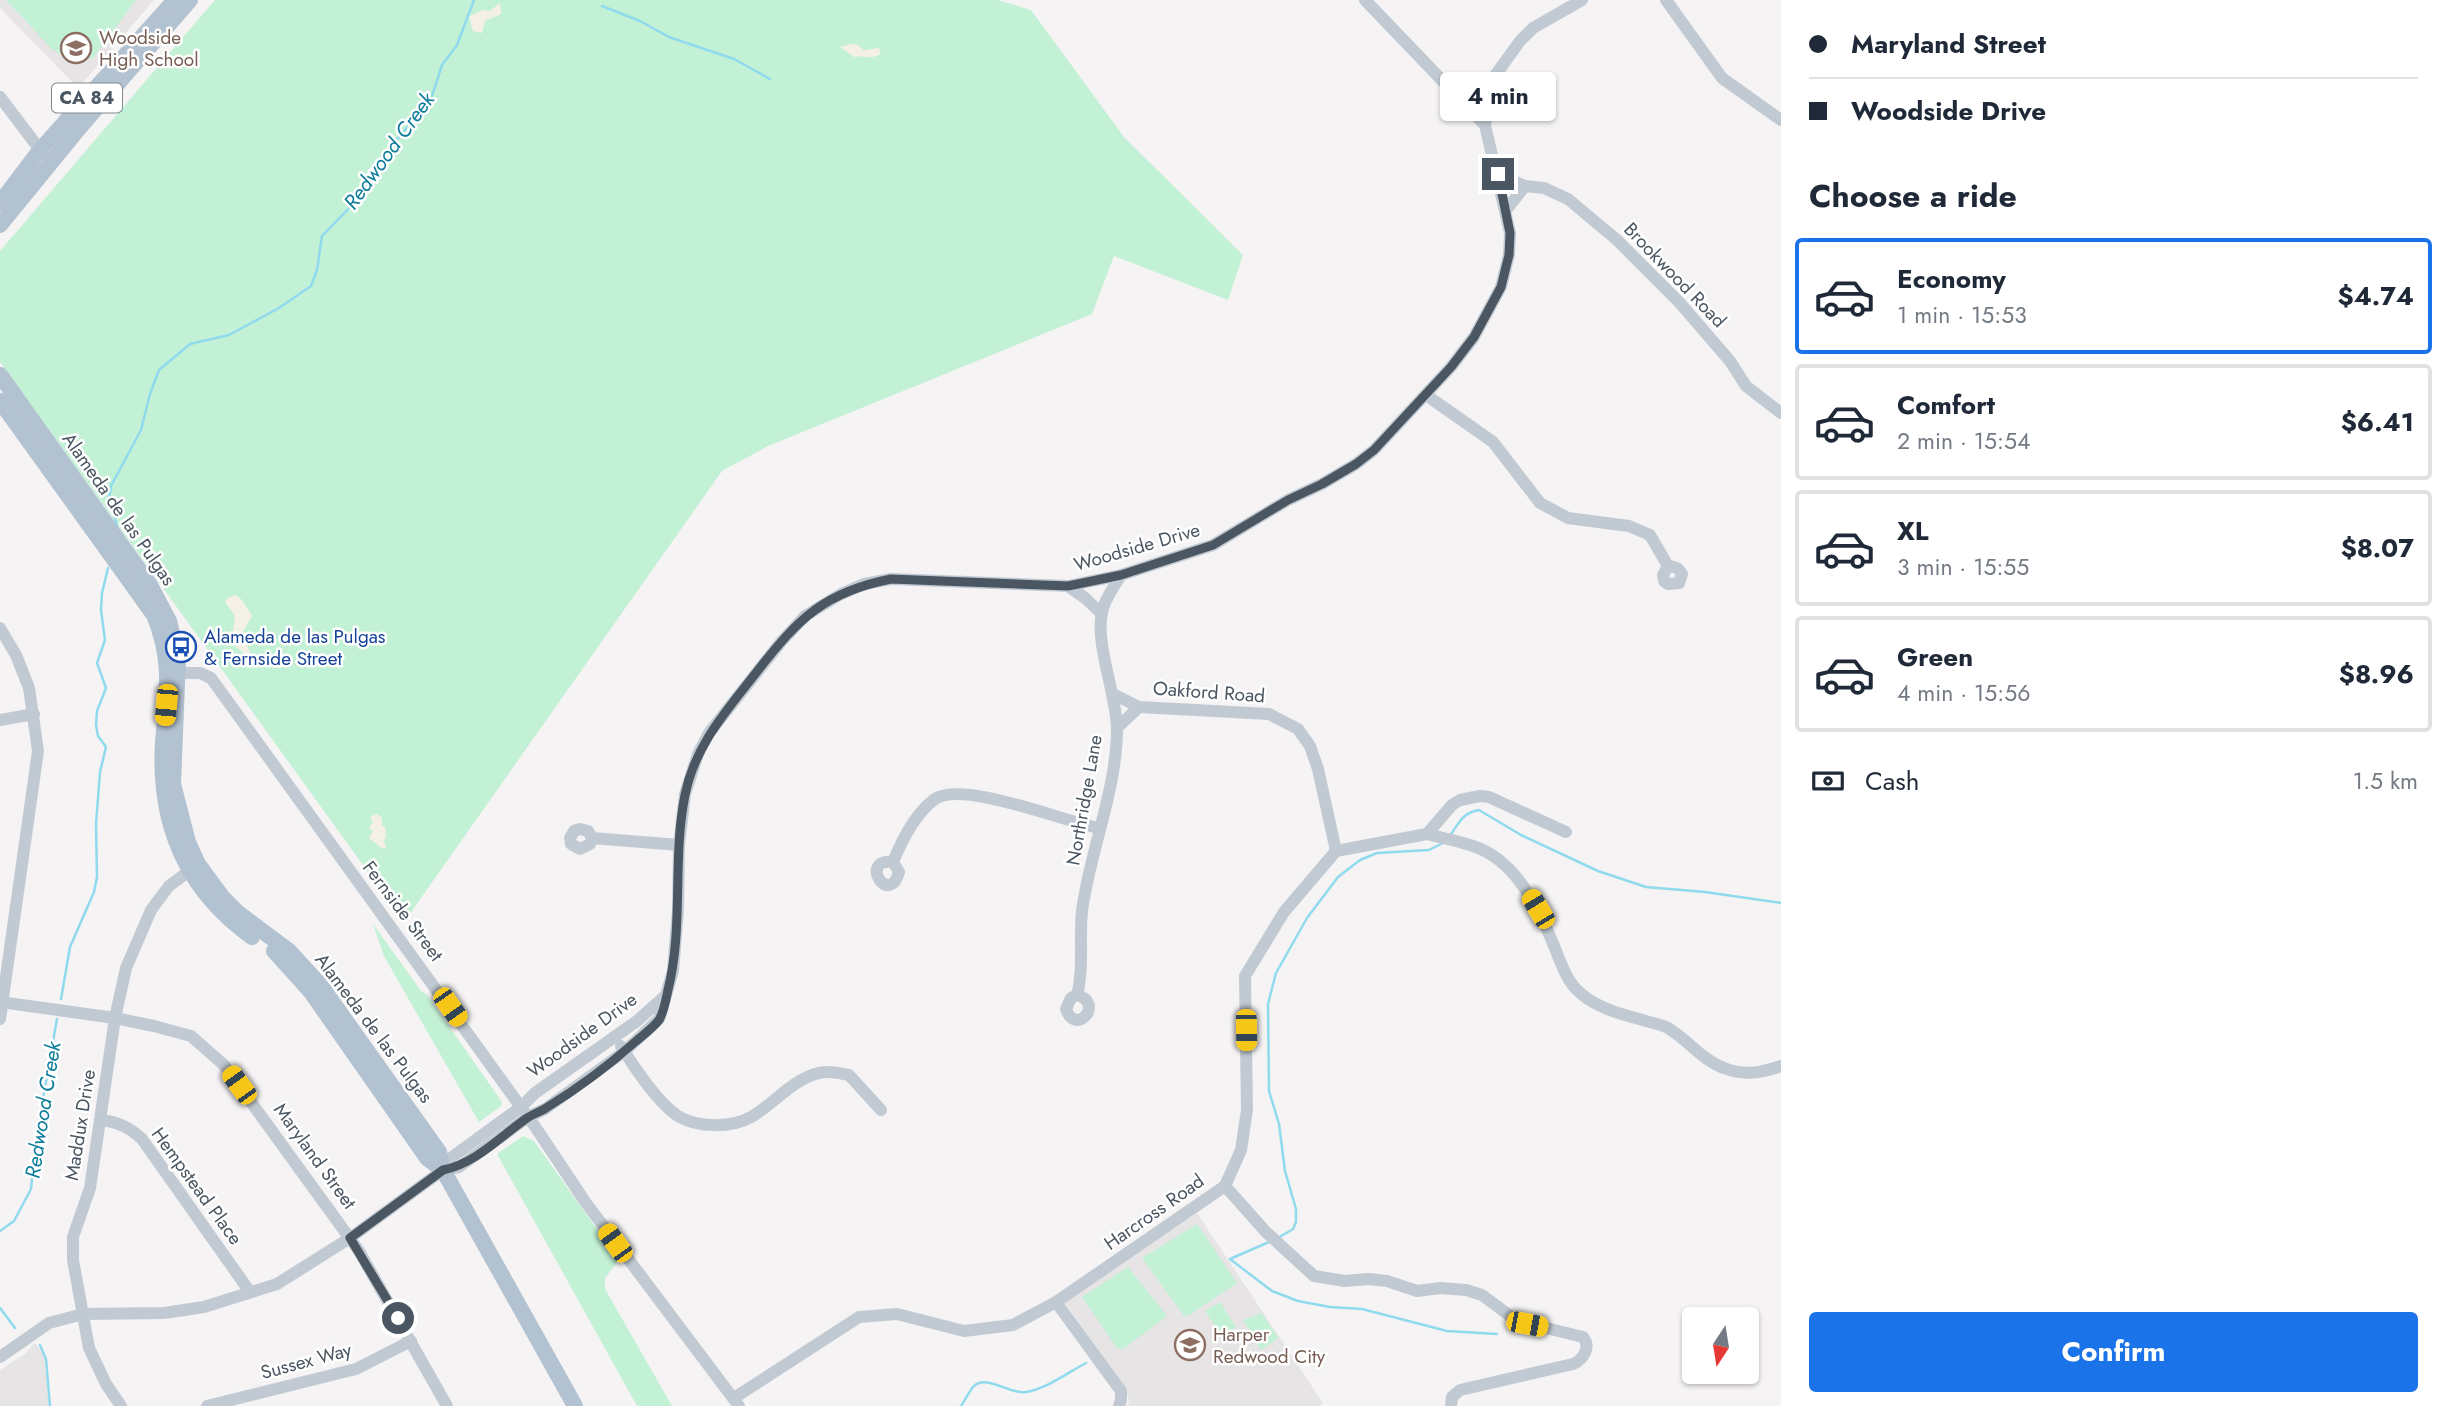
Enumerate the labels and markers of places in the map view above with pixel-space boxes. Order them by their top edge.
place label: Woodside High School [99,24,199,73]
school or university icon: Woodside High School [59,31,93,65]
place label: Alameda de las Pulgas & Fernside Street [204,623,386,672]
bus stop icon: Alameda de las Pulgas & Fernside Street [164,630,198,664]
place label: Harper Redwood City [1213,1321,1326,1370]
school or university icon: Harper Redwood City [1173,1328,1207,1362]

